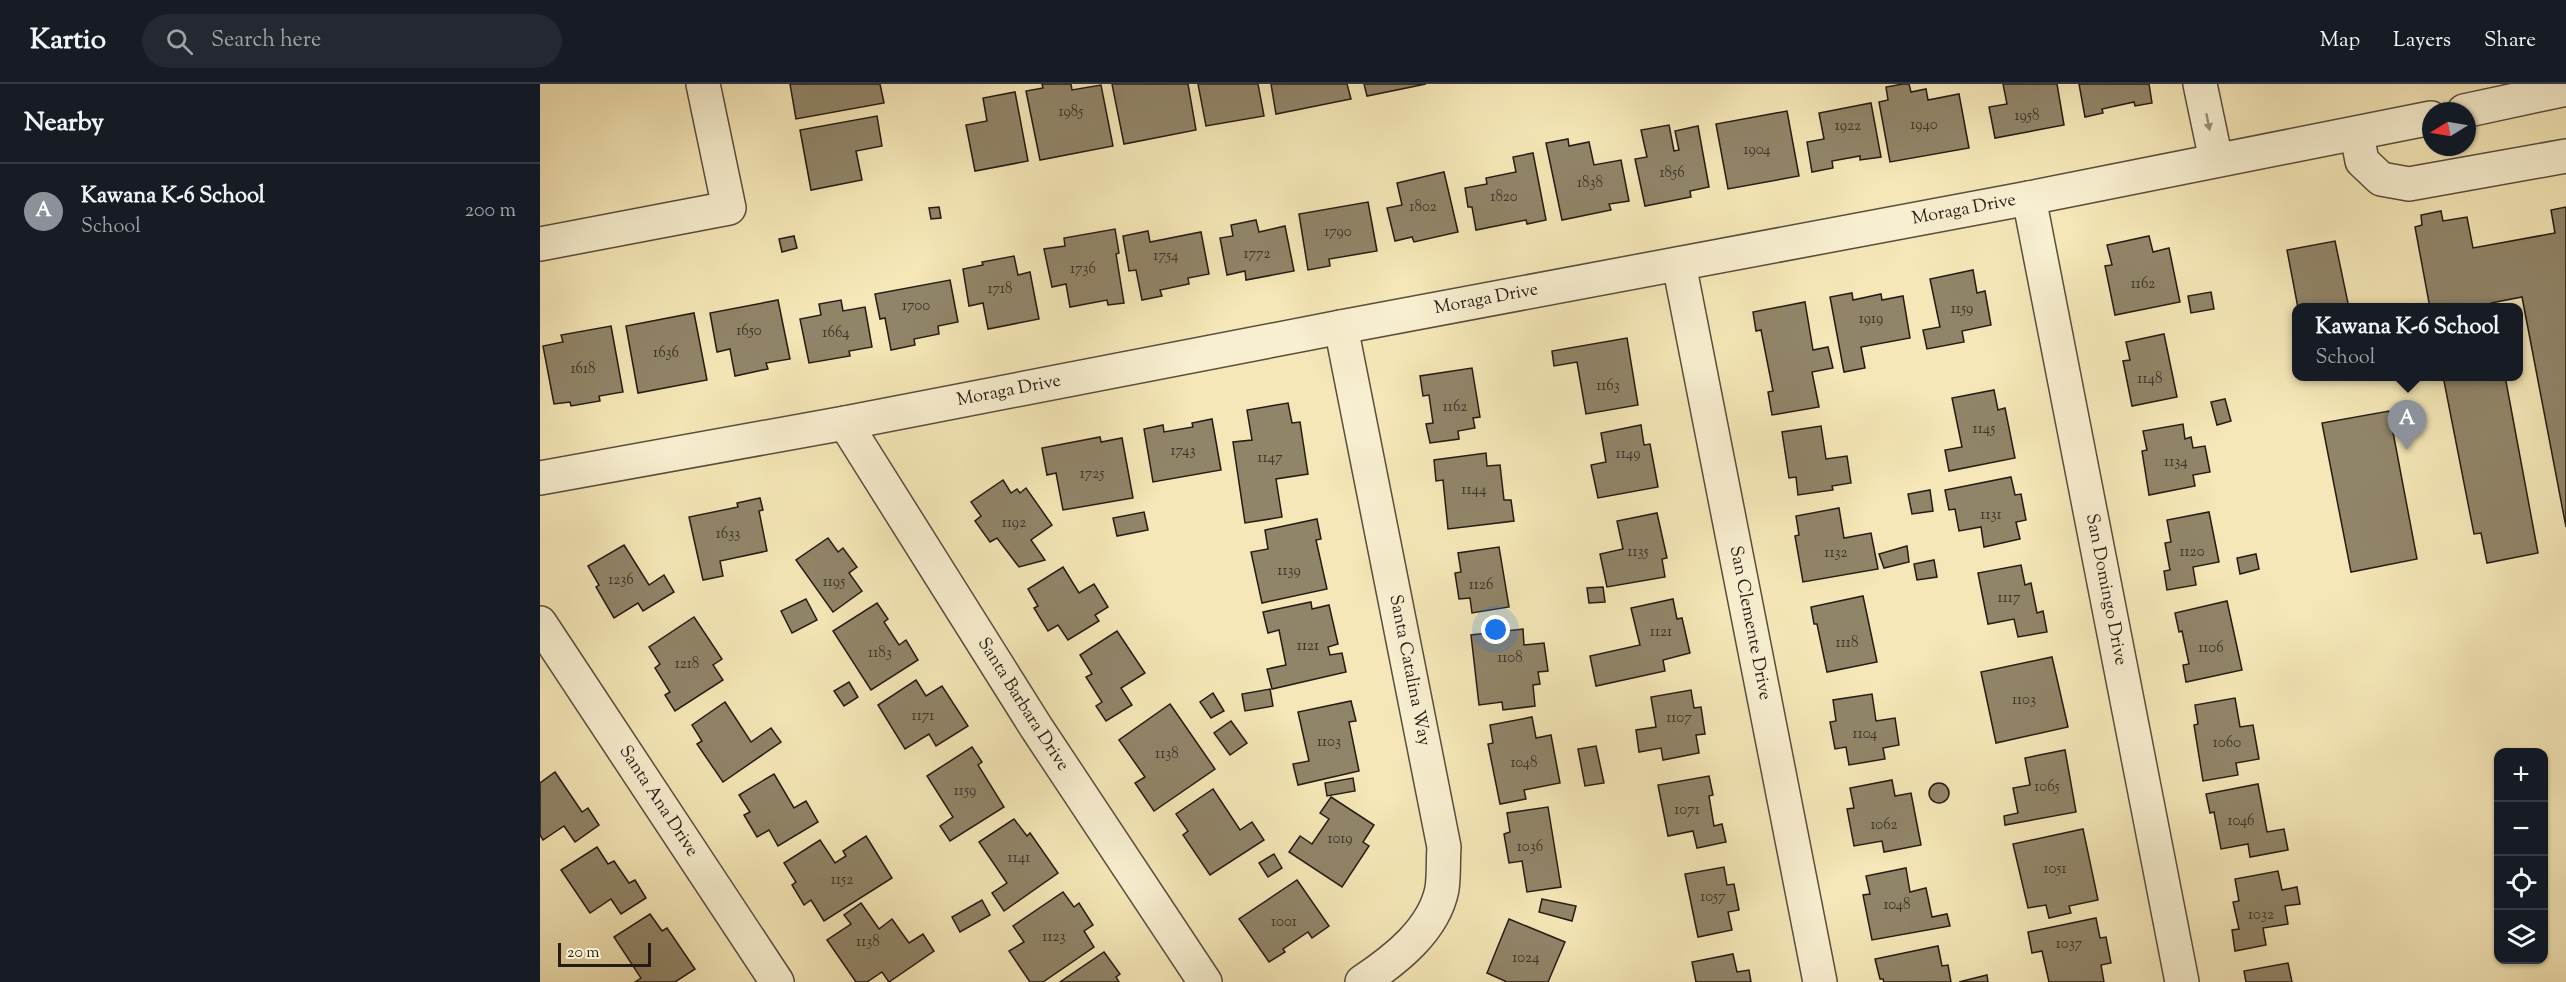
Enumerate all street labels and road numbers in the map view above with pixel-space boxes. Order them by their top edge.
street label: Moraga Drive [1910,188,2018,233]
street label: Moraga Drive [1432,277,1540,322]
street label: Moraga Drive [955,368,1063,414]
street label: San Domingo Drive [2078,512,2133,668]
street label: San Clemente Drive [1722,544,1777,702]
street label: Santa Catalina Way [1381,592,1437,748]
street label: Santa Barbara Drive [970,633,1075,777]
street label: Santa Ana Drive [612,741,704,862]

